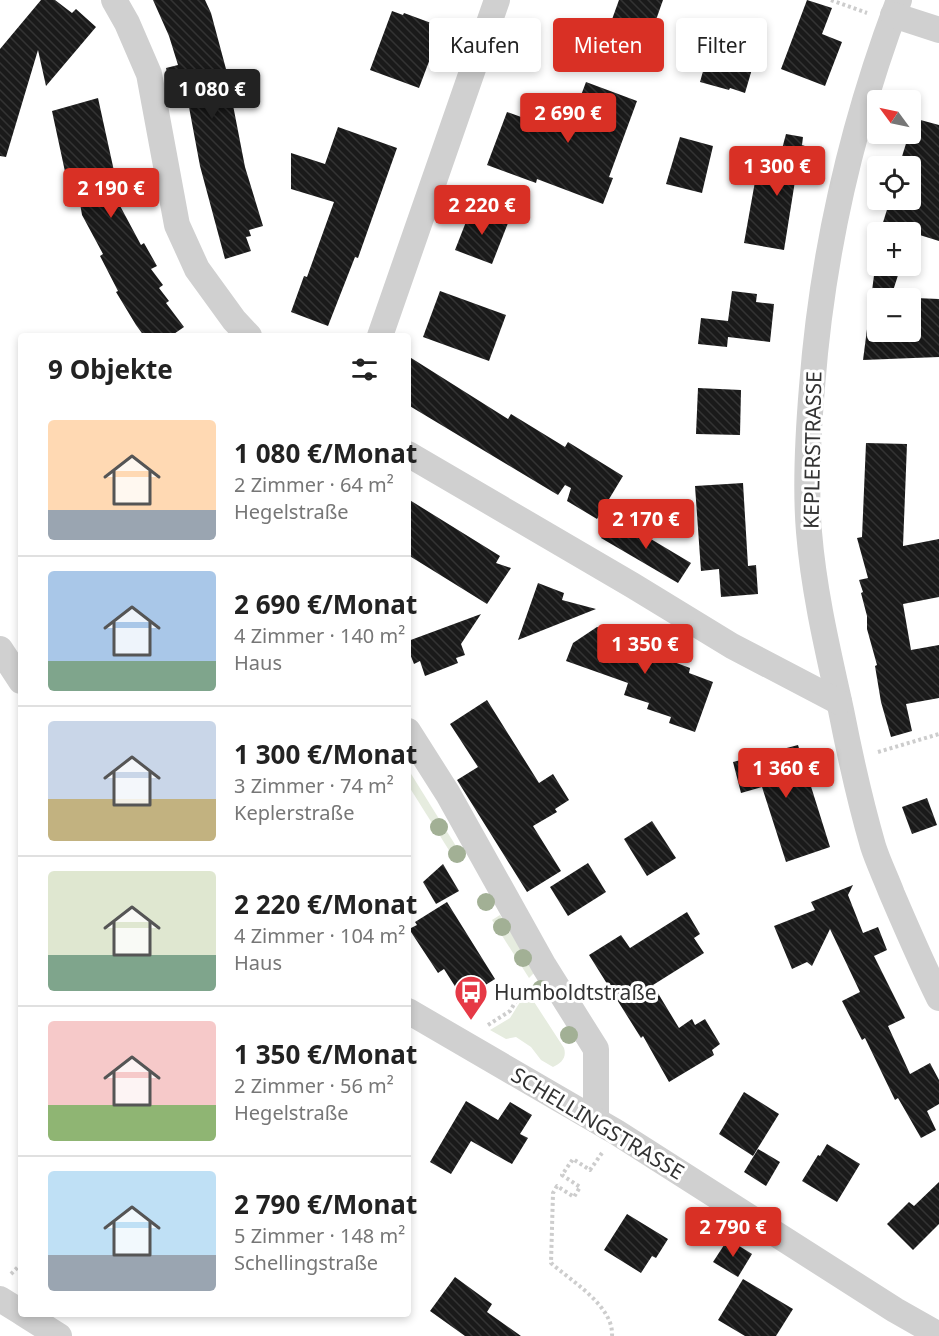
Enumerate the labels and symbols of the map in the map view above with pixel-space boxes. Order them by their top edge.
pin: 1 080 € [157,69,267,120]
north arrow [867,90,921,144]
pin: 2 690 € [513,93,623,144]
pin: 1 300 € [722,146,832,197]
pin: 2 190 € [56,168,166,219]
pin: 2 220 € [427,185,537,236]
street label: KEPLERSTRASSE [797,371,827,529]
pin: 2 170 € [591,499,701,550]
pin: 1 350 € [590,624,700,675]
pin: 1 360 € [731,748,841,799]
bus stop icon: Humboldtstraße [453,974,489,1021]
place label: Humboldtstraße [494,978,656,1006]
street label: SCHELLINGSTRASSE [506,1060,690,1186]
pin: 2 790 € [678,1207,788,1258]

